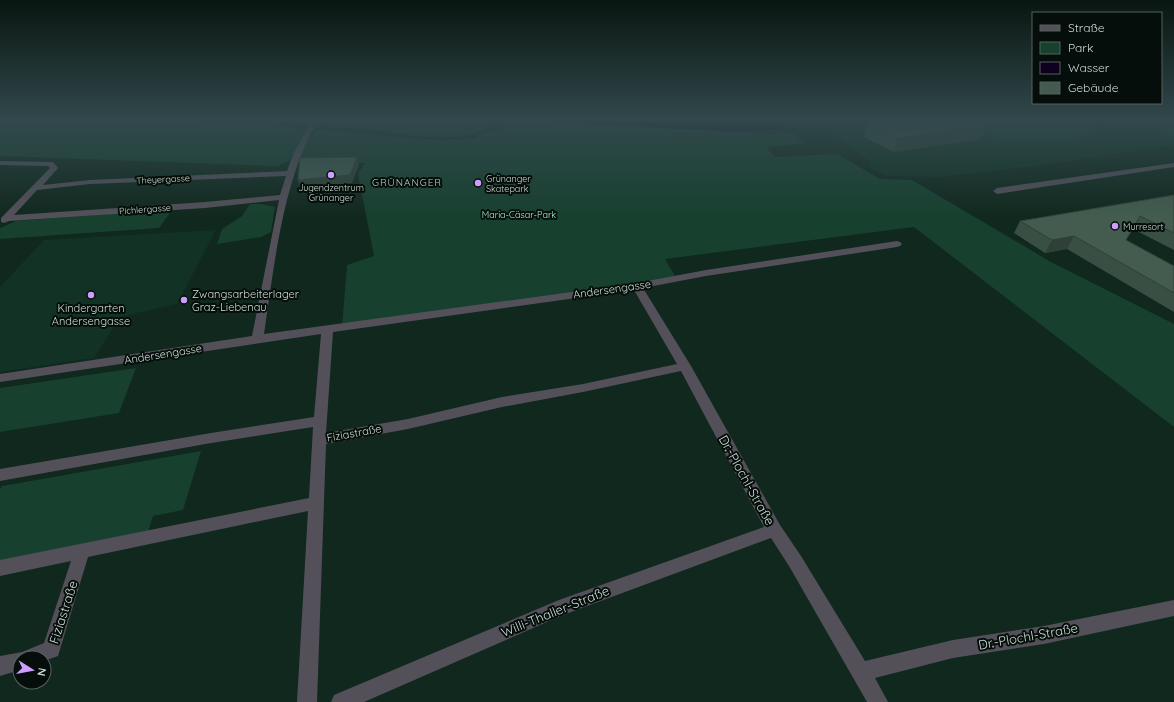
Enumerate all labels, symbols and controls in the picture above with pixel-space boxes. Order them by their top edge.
legend [1032,12,1162,104]
text: Straße [1068,20,1105,35]
text: Park [1068,40,1093,55]
text: Wasser [1068,60,1110,75]
text: Gebäude [1068,80,1119,95]
marker: Jugendzentrum Grünanger [326,170,336,180]
street label: Theyergasse [136,172,190,186]
place label: Grünanger Skatepark [486,173,531,194]
district label: GRÜNANGER [372,176,442,189]
marker: Grünanger Skatepark [473,178,483,188]
place label: Jugendzentrum Grünanger [298,182,364,203]
street label: Pichlergasse [119,202,171,216]
park label: Maria-Cäsar-Park [482,209,556,220]
marker: Murresort [1110,221,1120,231]
place label: Murresort [1123,221,1164,232]
street label: Andersengasse [572,277,652,301]
place label: Zwangsarbeiterlager Graz-Liebenau [192,287,300,314]
marker: Kindergarten Andersengasse [86,290,96,300]
marker: Zwangsarbeiterlager Graz-Liebenau [179,295,189,305]
place label: Kindergarten Andersengasse [52,301,130,328]
street label: Andersengasse [123,341,203,367]
street label: Fiziastraße [325,421,383,445]
street label: Dr.-Plochl-Straße [716,432,778,528]
street label: Fiziastraße [45,578,81,646]
street label: Willi-Thaller-Straße [499,582,611,640]
street label: Dr.-Plochl-Straße [977,619,1079,653]
north arrow [12,650,52,690]
text: N [34,667,49,677]

